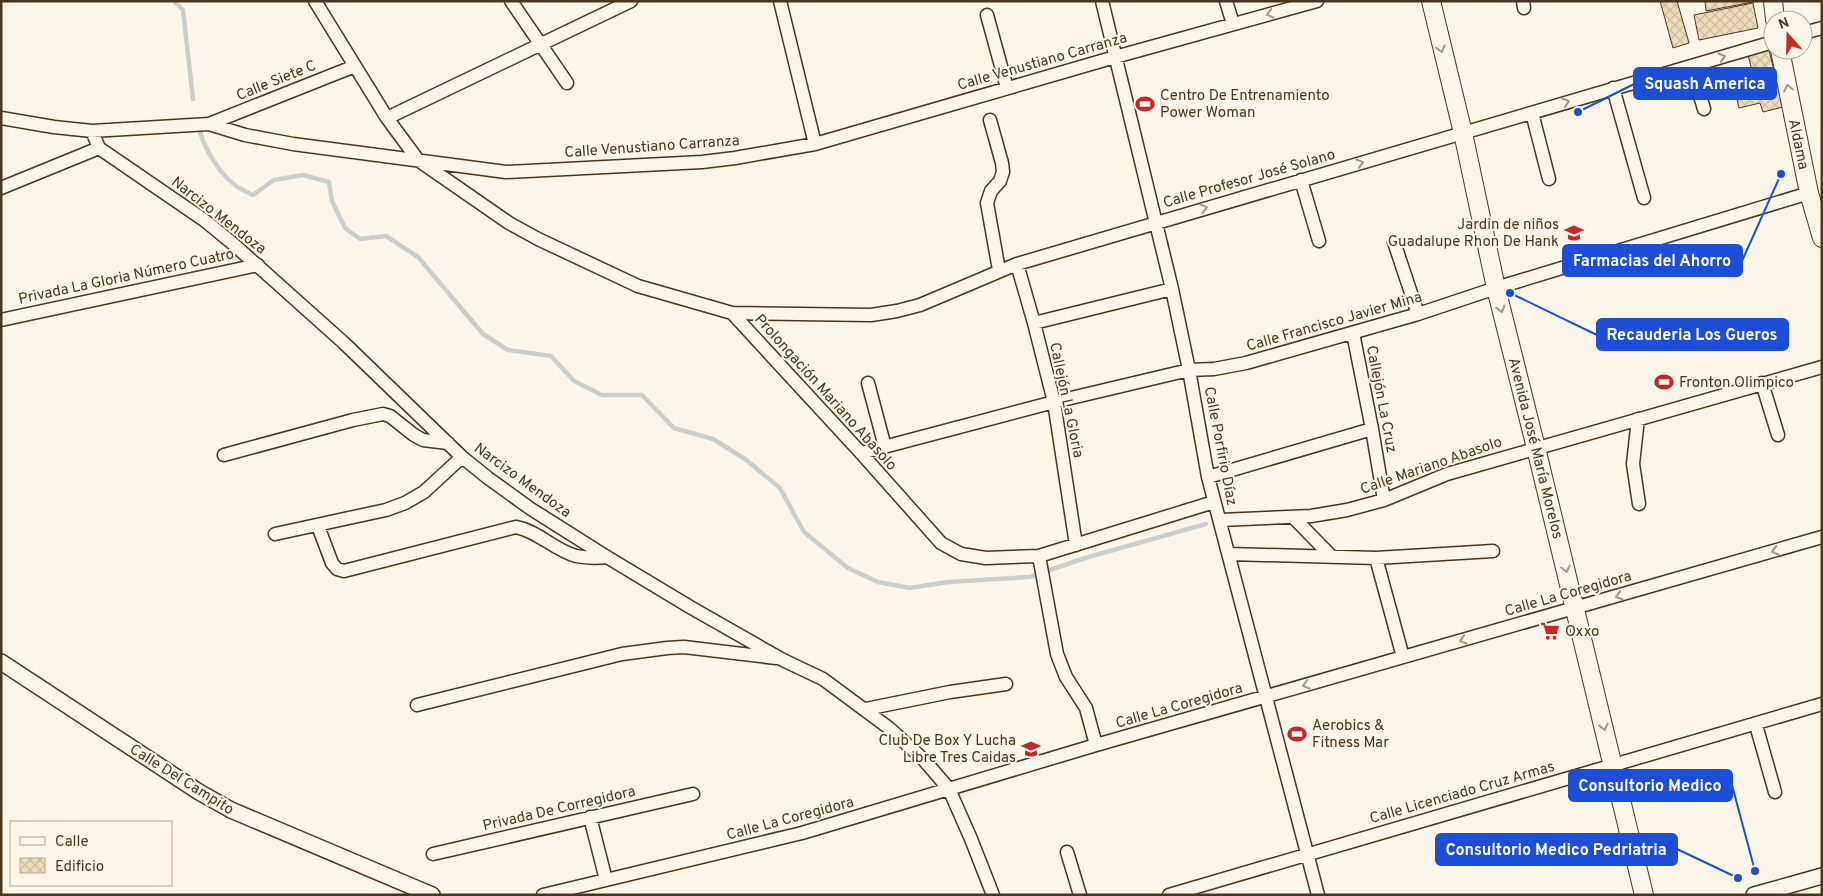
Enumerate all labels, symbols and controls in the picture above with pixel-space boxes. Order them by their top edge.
one-way arrow [1265,8,1274,19]
north arrow [1763,10,1813,60]
text: N [1776,14,1792,34]
street label: Calle Venustiano Carranza [955,29,1129,96]
one-way arrow [1436,44,1446,52]
one-way arrow [1717,52,1725,62]
street label: Calle Siete C [234,57,319,106]
callout: Squash America [1634,68,1776,99]
text: Squash America [1644,75,1766,95]
one-way arrow [1783,84,1794,93]
place label: Centro De Entrenamiento Power Woman [1160,87,1330,123]
sports icon: Centro De Entrenamiento Power Woman [1134,93,1156,115]
one-way arrow [1561,98,1569,108]
street label: Aldama [1783,117,1812,171]
street label: Calle Venustiano Carranza [564,132,740,163]
street label: Calle Profesor José Solano [1161,146,1338,213]
one-way arrow [1355,159,1363,169]
street label: Narcizo Mendoza [167,173,269,259]
one-way arrow [1199,204,1207,214]
place label: Jardin de niños Guadalupe Rhon De Hank [1388,216,1559,252]
school or university icon: Jardin de niños Guadalupe Rhon De Hank [1563,222,1585,244]
street label: Privada La Gloria Número Cuatro [17,245,236,310]
callout: Farmacias del Ahorro [1563,245,1742,276]
text: Farmacias del Ahorro [1573,252,1731,272]
street label: Calle Francisco Javier Mina [1244,288,1424,357]
one-way arrow [1495,305,1506,314]
street label: Prolongación Mariano Abasolo [750,311,900,475]
callout: Recauderia Los Gueros [1597,319,1788,350]
text: Recauderia Los Gueros [1607,326,1778,346]
street label: Callejón La Gloria [1044,341,1087,460]
street label: Callejón La Cruz [1361,344,1400,455]
street label: Avenida José María Morelos [1503,356,1566,541]
sports icon: Fronton Olimpico [1653,371,1675,393]
place label: Fronton Olimpico [1679,374,1794,393]
street label: Calle Porfirio Díaz [1199,385,1240,507]
street label: Calle Mariano Abasolo [1358,433,1505,500]
street label: Narcizo Mendoza [470,440,574,523]
one-way arrow [1771,545,1780,555]
one-way arrow [1560,565,1571,574]
street label: Calle La Coregidora [1503,567,1634,622]
one-way arrow [1615,591,1623,601]
supermarket icon: Oxxo [1539,620,1561,642]
place label: Oxxo [1565,623,1599,642]
one-way arrow [1459,635,1467,645]
street label: Calle La Coregidora [1114,679,1245,734]
one-way arrow [1303,680,1311,690]
place label: Aerobics & Fitness Mar [1312,717,1389,753]
sports icon: Aerobics & Fitness Mar [1286,723,1308,745]
one-way arrow [1598,723,1609,732]
place label: Club De Box Y Lucha Libre Tres Caidas [878,732,1016,768]
school or university icon: Club De Box Y Lucha Libre Tres Caidas [1020,738,1042,760]
street label: Calle Del Campito [125,741,237,820]
street label: Calle Licenciado Cruz Armas [1368,758,1557,829]
callout: Consultorio Medico [1569,770,1732,801]
text: Consultorio Medico [1578,777,1722,797]
street label: Privada De Corregidora [481,783,638,836]
street label: Calle La Coregidora [725,793,856,846]
legend [10,821,172,886]
text: Calle [55,833,89,852]
callout: Consultorio Medico Pedriatria [1436,834,1677,865]
text: Consultorio Medico Pedriatria [1445,841,1667,861]
text: Edificio [55,858,104,877]

